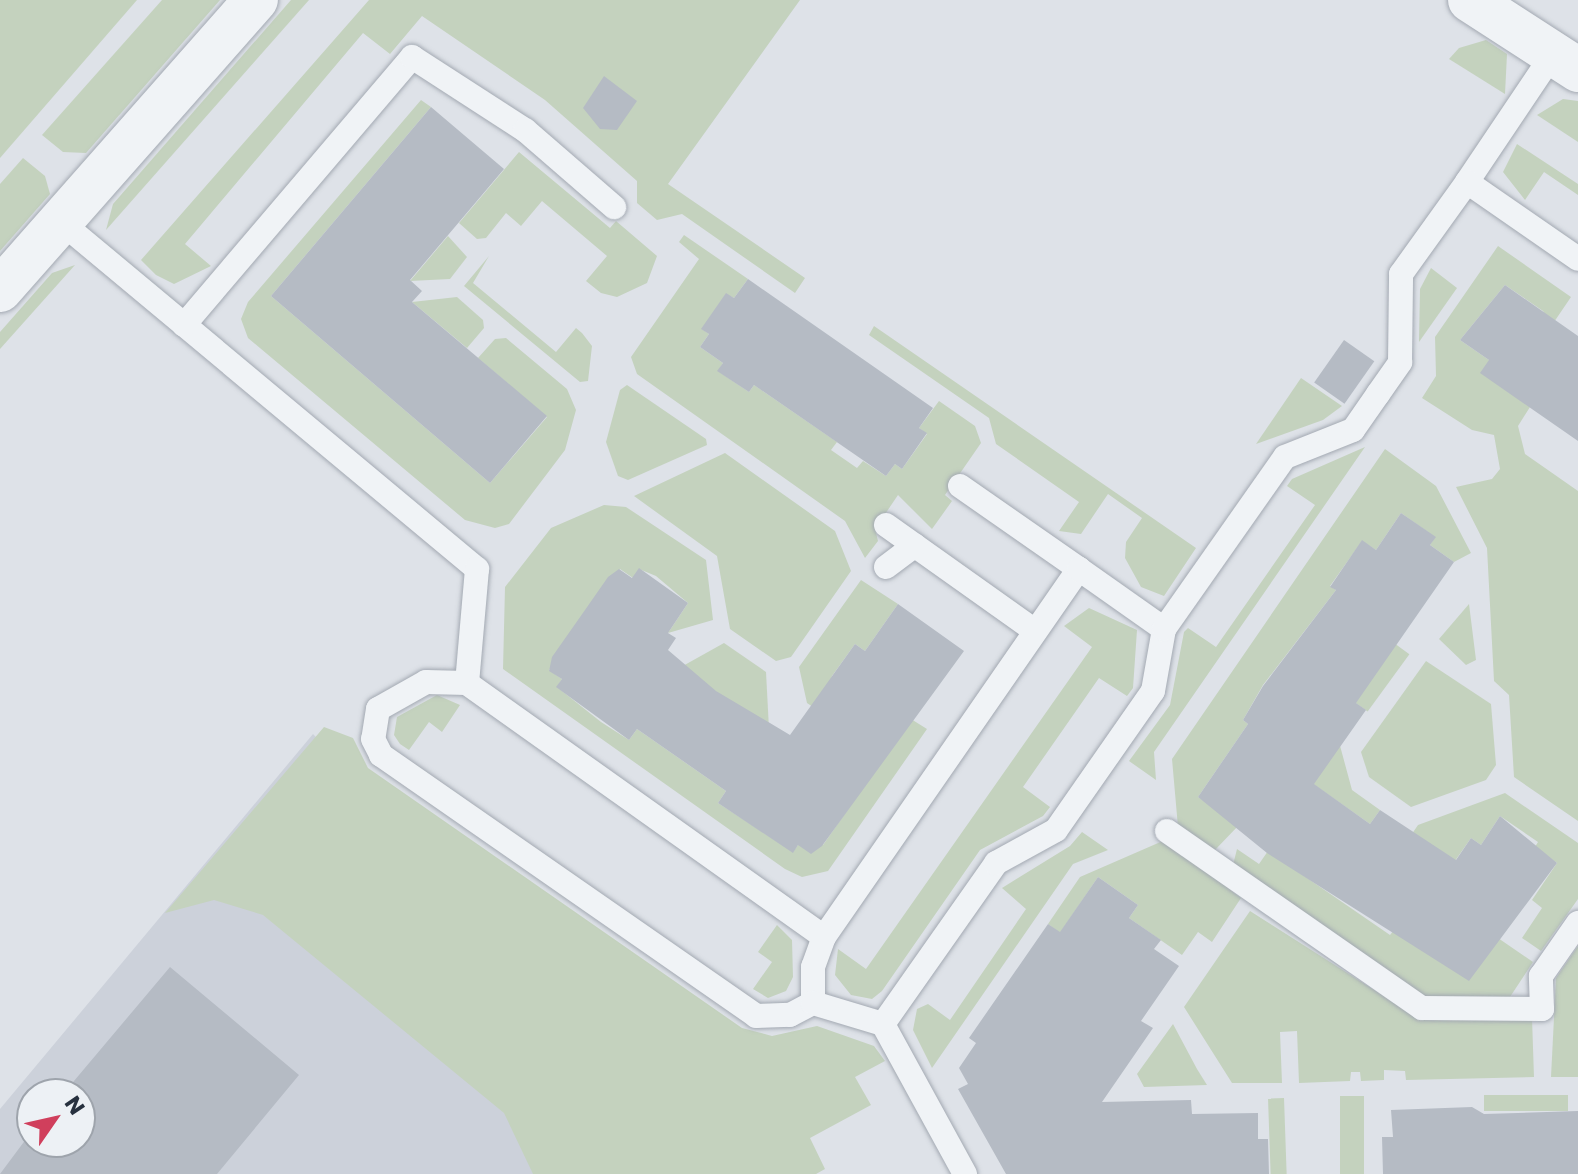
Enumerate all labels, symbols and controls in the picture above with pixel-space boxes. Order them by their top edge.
north arrow [16,1078,96,1158]
text: N [57,1090,92,1121]

